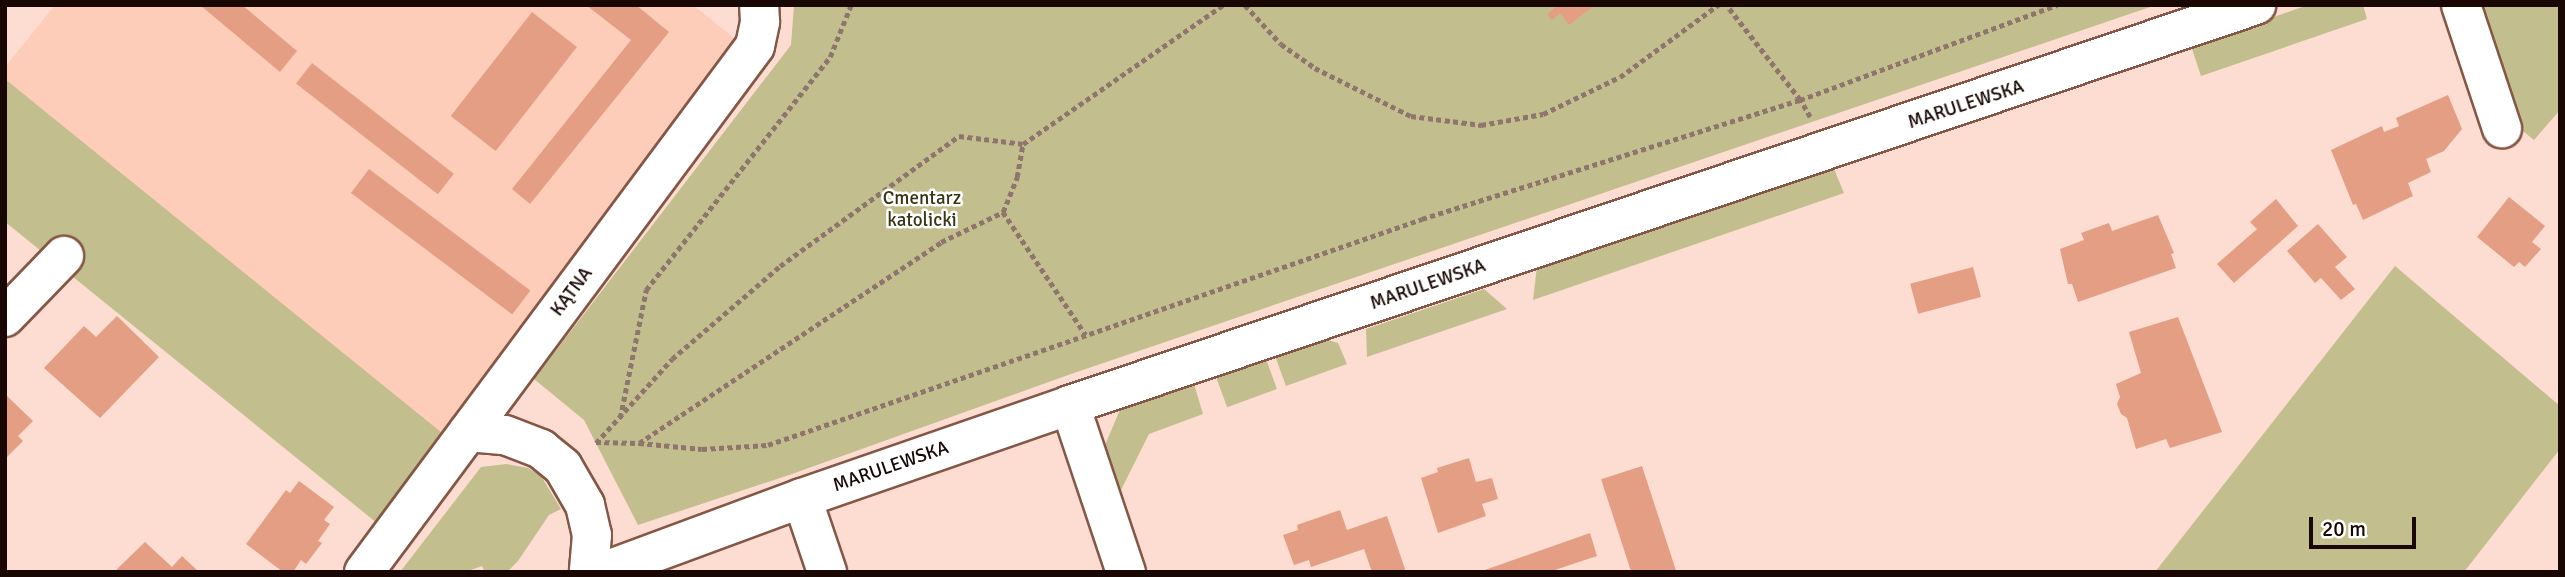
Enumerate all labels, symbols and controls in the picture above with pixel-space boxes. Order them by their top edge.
street label: MARULEWSKA [1905,76,2027,134]
park label: Cmentarz katolicki [883,188,961,232]
street label: MARULEWSKA [1367,255,1489,315]
street label: KĄTNA [546,263,598,321]
street label: MARULEWSKA [830,437,952,497]
scale bar [2313,504,2420,548]
text: 20 m [2322,516,2366,542]

